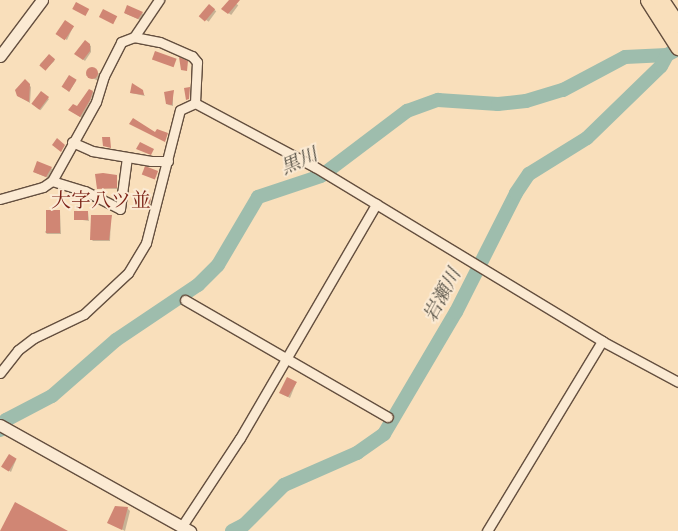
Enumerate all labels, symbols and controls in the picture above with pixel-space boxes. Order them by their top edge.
water label: 黒川 [277,143,321,179]
district label: 大字八ツ並 [51,187,151,211]
water label: 岩瀬川 [419,264,465,326]

